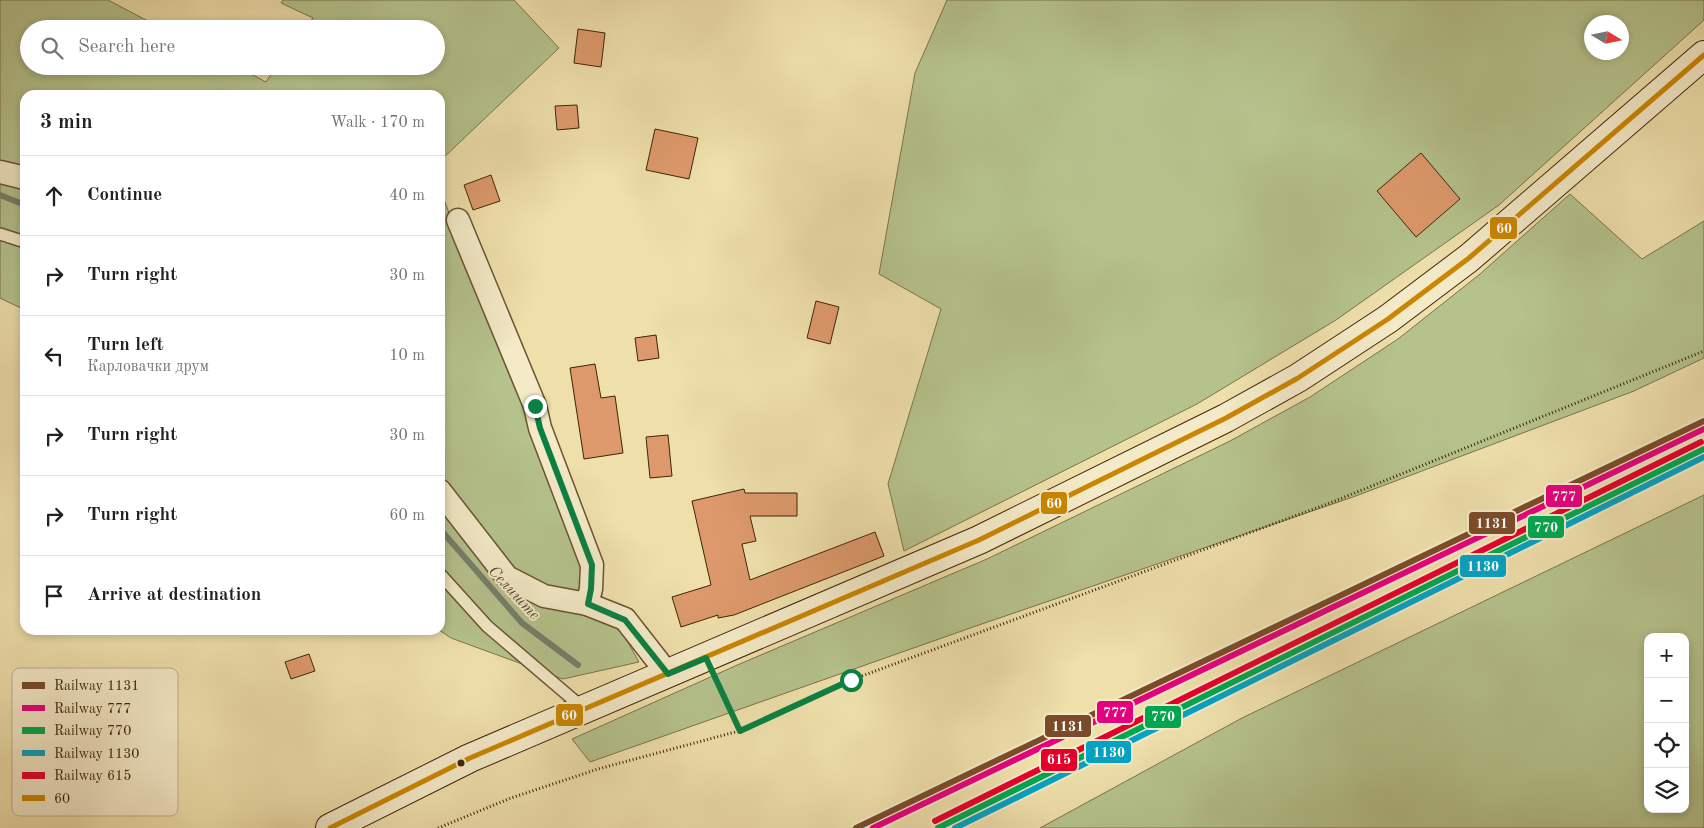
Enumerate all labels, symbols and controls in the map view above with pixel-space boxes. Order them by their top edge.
north arrow [1584,15,1629,60]
search box [20,20,445,75]
icon: search [38,34,66,62]
text: Search here [78,38,175,57]
text: 3 min [40,112,93,133]
text: Walk · 170 m [330,115,425,131]
icon: ahead [40,182,68,210]
text: Continue [87,186,162,205]
text: 40 m [389,188,425,204]
line badge: 60 [1489,216,1518,240]
text: 60 [1496,222,1512,236]
icon: right [40,262,68,290]
text: Turn right [87,266,177,285]
text: 30 m [389,268,425,284]
text: Turn left [87,336,164,355]
icon: left [40,342,68,370]
text: 10 m [389,348,425,364]
text: Карловачки друм [87,359,209,375]
route end [524,395,547,418]
icon: right [40,422,68,450]
text: Turn right [87,426,177,445]
text: 30 m [389,428,425,444]
line badge: 777 [1545,484,1583,508]
text: 777 [1552,490,1576,504]
line badge: 60 [1040,491,1068,515]
text: 60 [1046,497,1062,511]
icon: right [40,502,68,530]
text: Turn right [87,506,177,525]
text: 60 m [389,508,425,524]
line badge: 1131 [1468,511,1516,535]
line badge: 770 [1527,515,1565,539]
text: 1131 [1476,517,1508,531]
text: 770 [1534,521,1558,535]
line badge: 1130 [1459,554,1507,578]
text: 1130 [1467,560,1499,574]
water label: Селиште [485,563,543,624]
icon: arrive [40,582,68,610]
text: Arrive at destination [87,586,261,605]
map controls [1644,633,1689,813]
button: + [1644,633,1689,678]
legend [12,668,178,816]
route start [840,669,863,692]
button: − [1644,678,1689,723]
text: Railway 1131 [54,679,139,693]
line badge: 777 [1096,700,1134,724]
text: Railway 777 [54,702,131,716]
line badge: 60 [555,703,584,727]
line badge: 770 [1144,705,1182,729]
text: 777 [1103,706,1127,720]
text: 60 [561,709,577,723]
text: 770 [1151,710,1175,724]
line badge: 1131 [1044,714,1092,738]
text: 1131 [1052,720,1084,734]
button: locate [1644,723,1689,768]
text: Railway 770 [54,724,131,738]
line badge: 1130 [1085,740,1132,764]
text: 1130 [1093,746,1125,760]
text: Railway 1130 [54,747,139,761]
line badge: 615 [1040,748,1078,772]
text: 615 [1047,753,1071,767]
unlabelled marker [456,758,466,768]
button: layers [1644,768,1689,813]
text: Railway 615 [54,769,131,783]
text: 60 [54,792,70,806]

